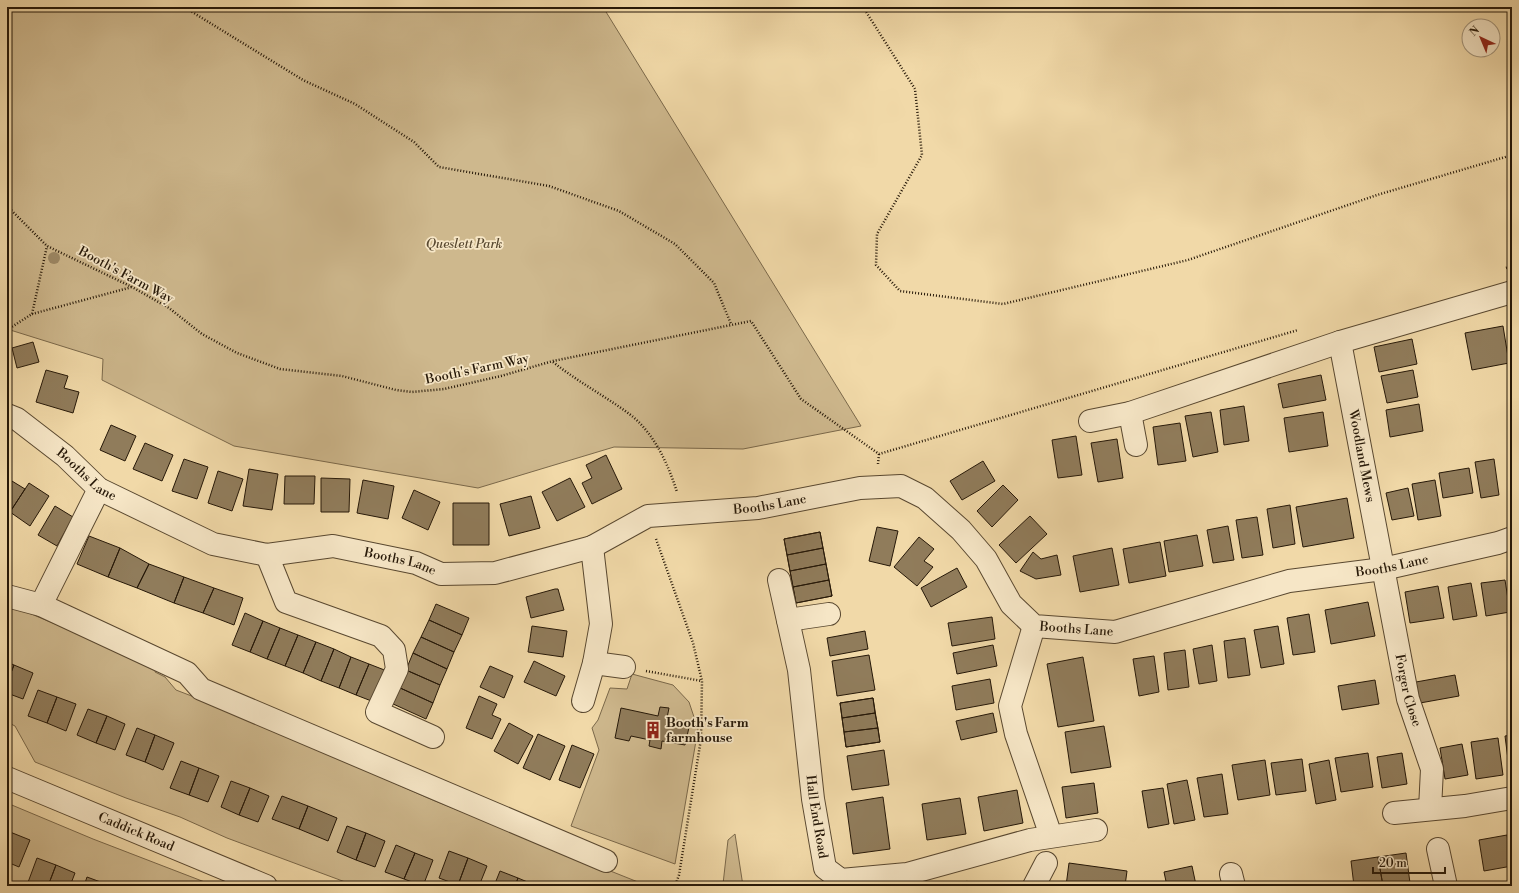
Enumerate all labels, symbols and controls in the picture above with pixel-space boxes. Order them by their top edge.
north arrow [1461,18,1501,58]
text: N [1467,23,1483,40]
park label: Queslett Park [426,236,502,252]
street label: Booth's Farm Way [75,243,177,307]
street label: Booth's Farm Way [423,350,531,388]
street label: Woodland Mews [1345,407,1378,504]
street label: Booths Lane [53,444,119,504]
street label: Booths Lane [732,491,808,518]
street label: Booths Lane [362,544,439,579]
street label: Booths Lane [1353,551,1430,581]
street label: Booths Lane [1038,618,1114,640]
street label: Forger Close [1392,653,1425,729]
place label: Booth's Farm farmhouse [666,715,749,746]
building icon: Booth's Farm farmhouse [643,720,663,740]
street label: Hall End Road [802,774,831,860]
street label: Caddick Road [96,809,177,855]
scale bar [1373,849,1445,875]
text: 20 m [1379,856,1407,871]

